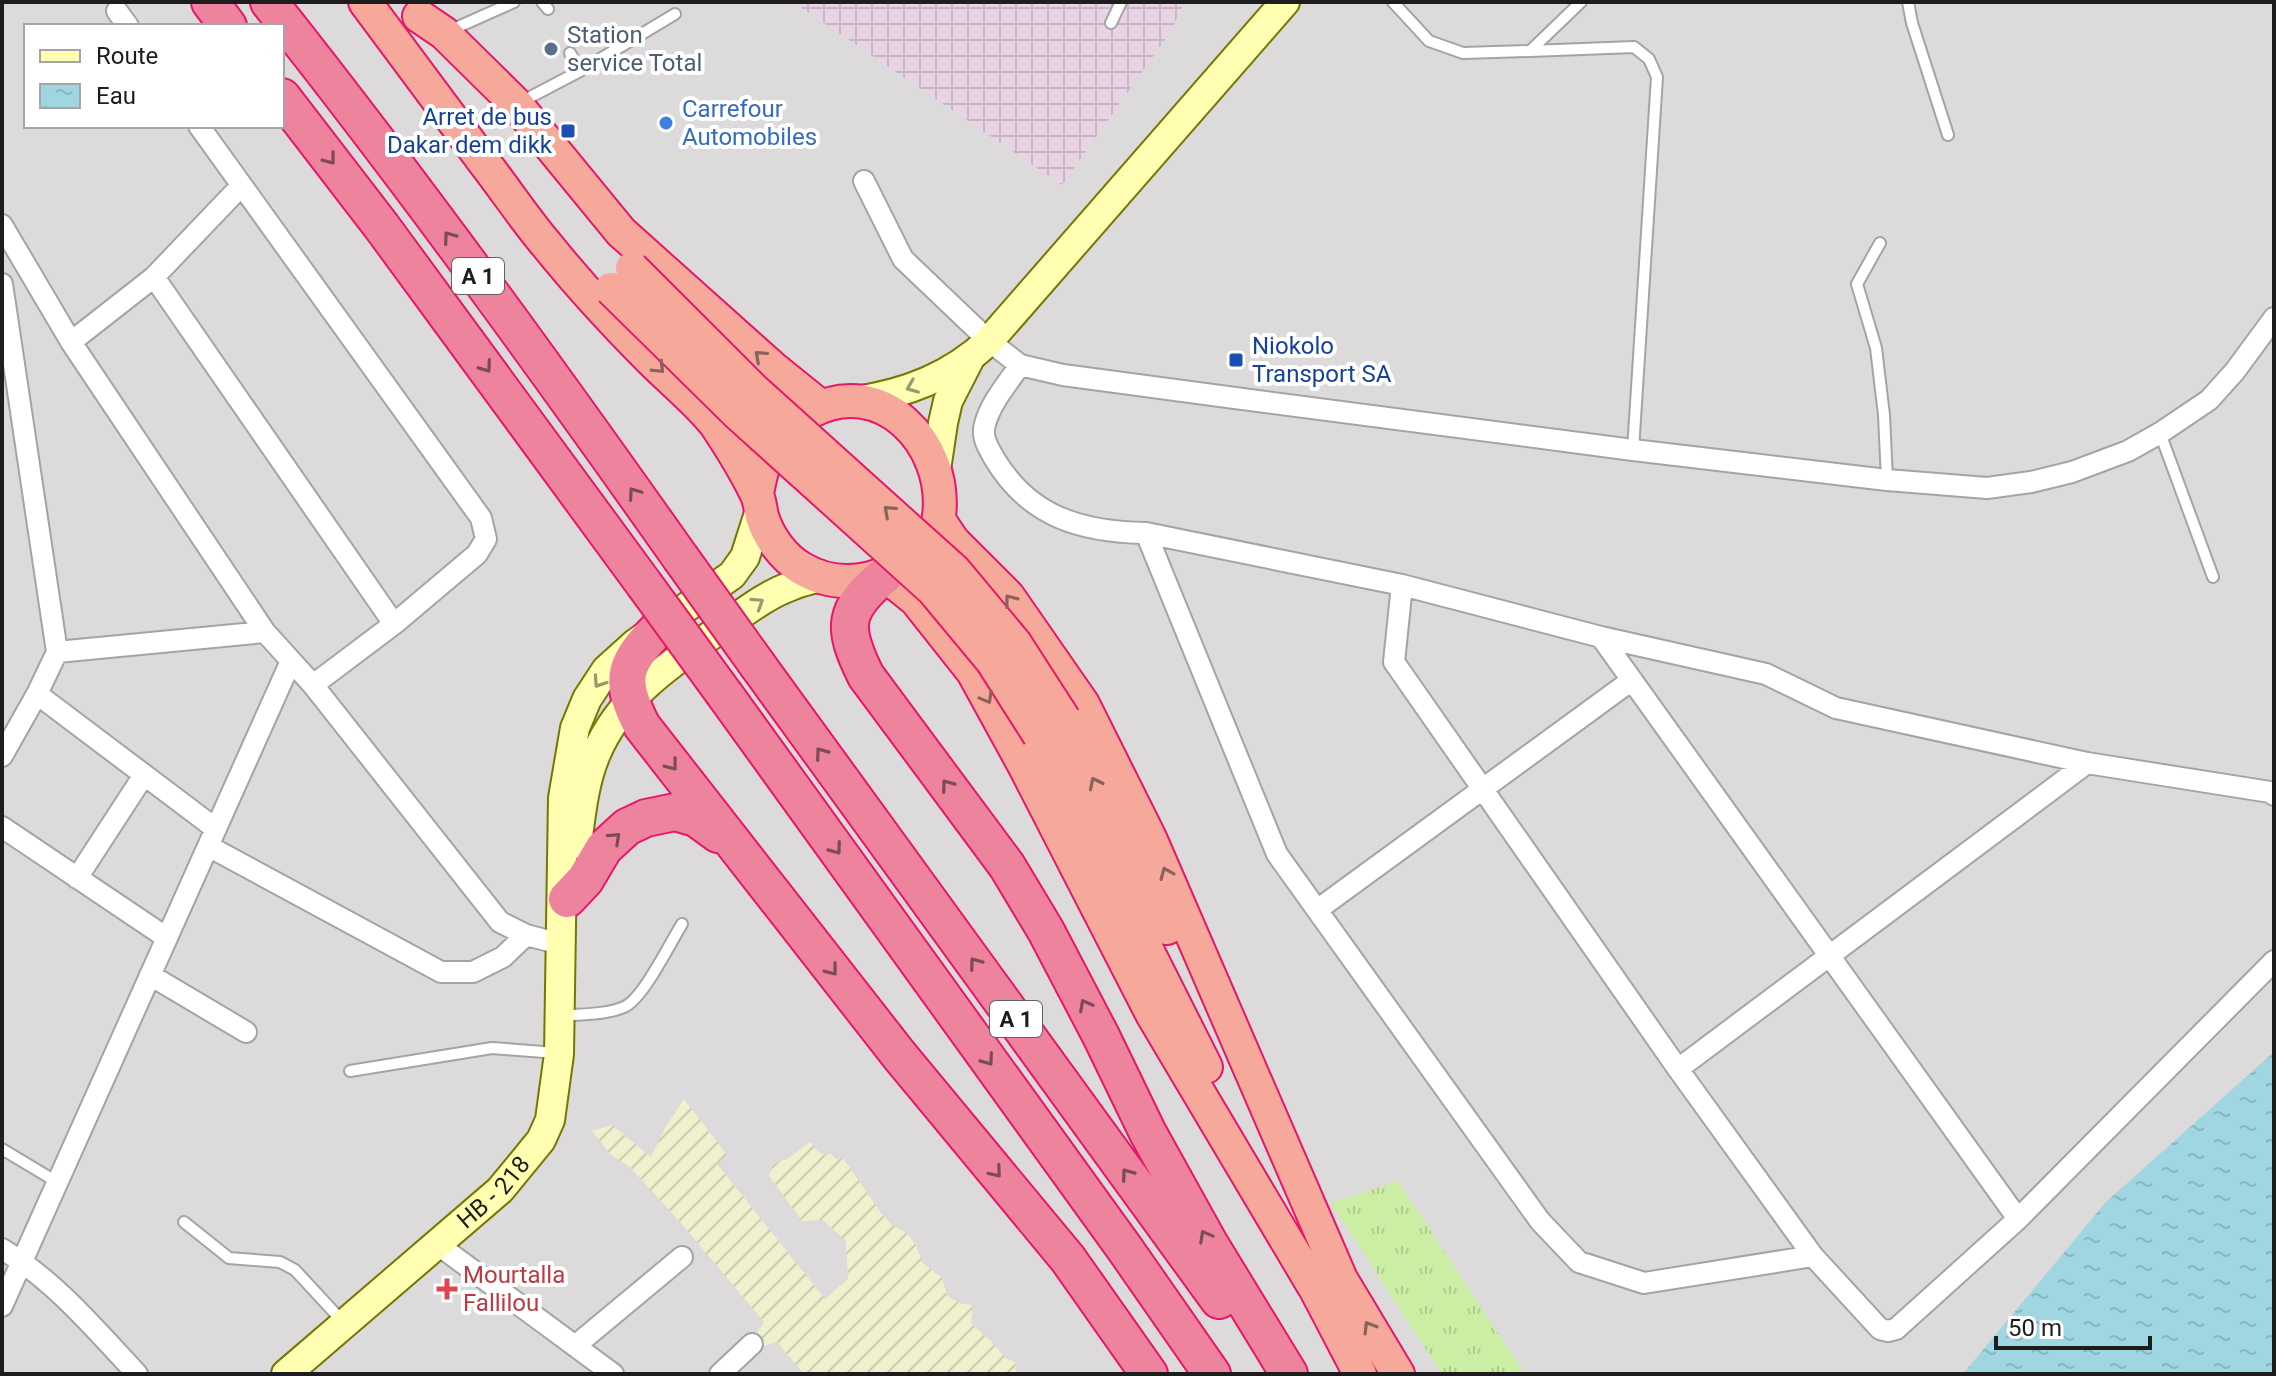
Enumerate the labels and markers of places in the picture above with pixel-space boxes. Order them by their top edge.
place label: Station service Total [567,21,702,77]
marker: Station service Total [542,40,560,58]
place label: Carrefour Automobiles [682,95,817,151]
place label: Arret de bus Dakar dem dikk [387,103,553,159]
marker: Carrefour Automobiles [657,114,675,132]
marker: Arret de bus Dakar dem dikk [559,122,577,140]
place label: Niokolo Transport SA [1252,332,1392,388]
marker: Niokolo Transport SA [1227,351,1245,369]
place label: Mourtalla Fallilou [463,1261,565,1317]
marker: Mourtalla Fallilou [438,1280,456,1298]

